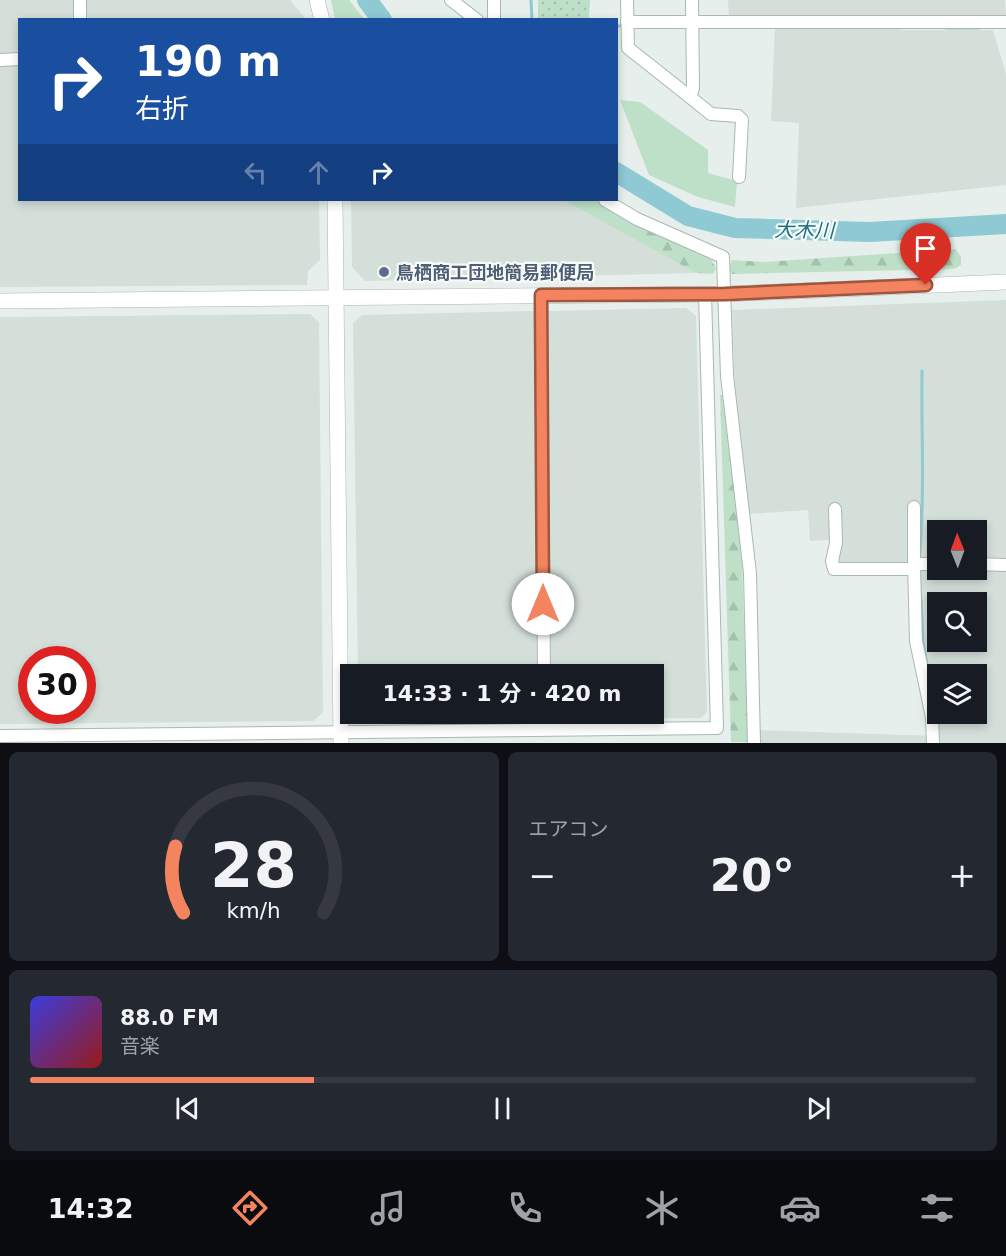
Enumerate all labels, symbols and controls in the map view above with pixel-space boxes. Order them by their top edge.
text: 190 m [135,37,281,86]
icon: right [36,42,114,120]
text: 右折 [135,93,189,124]
icon: left [239,156,272,189]
icon: ahead [302,156,335,189]
icon: right [365,156,398,189]
water label: 大木川 [774,217,836,243]
pin [900,223,951,285]
icon: arrive [909,232,942,265]
place label: 鳥栖商工団地簡易郵便局 [396,262,594,283]
marker: 鳥栖商工団地簡易郵便局 [377,265,391,279]
north arrow [927,520,987,580]
map controls [927,520,987,724]
position arrow [511,572,575,636]
button: search [927,592,987,652]
speed limit sign: 30 [18,646,96,724]
button: layers [927,664,987,724]
text: 14:33 · 1 分 · 420 m [383,681,621,706]
text: エアコン [529,817,609,841]
text: 28 [210,829,297,902]
text: 20° [710,849,795,902]
text: − [529,856,556,895]
text: + [948,856,976,895]
text: km/h [227,899,281,924]
text: 88.0 FM [120,1005,219,1030]
text: 音楽 [120,1034,160,1058]
icon: previous [171,1092,204,1125]
icon: pause [486,1092,519,1125]
icon: next [802,1092,835,1125]
icon: directions [229,1187,271,1229]
icon: music [367,1187,409,1229]
icon: phone [504,1187,546,1229]
icon: climate [641,1187,683,1229]
icon: car [779,1187,821,1229]
icon: filters [916,1187,958,1229]
text: 14:32 [48,1193,134,1224]

